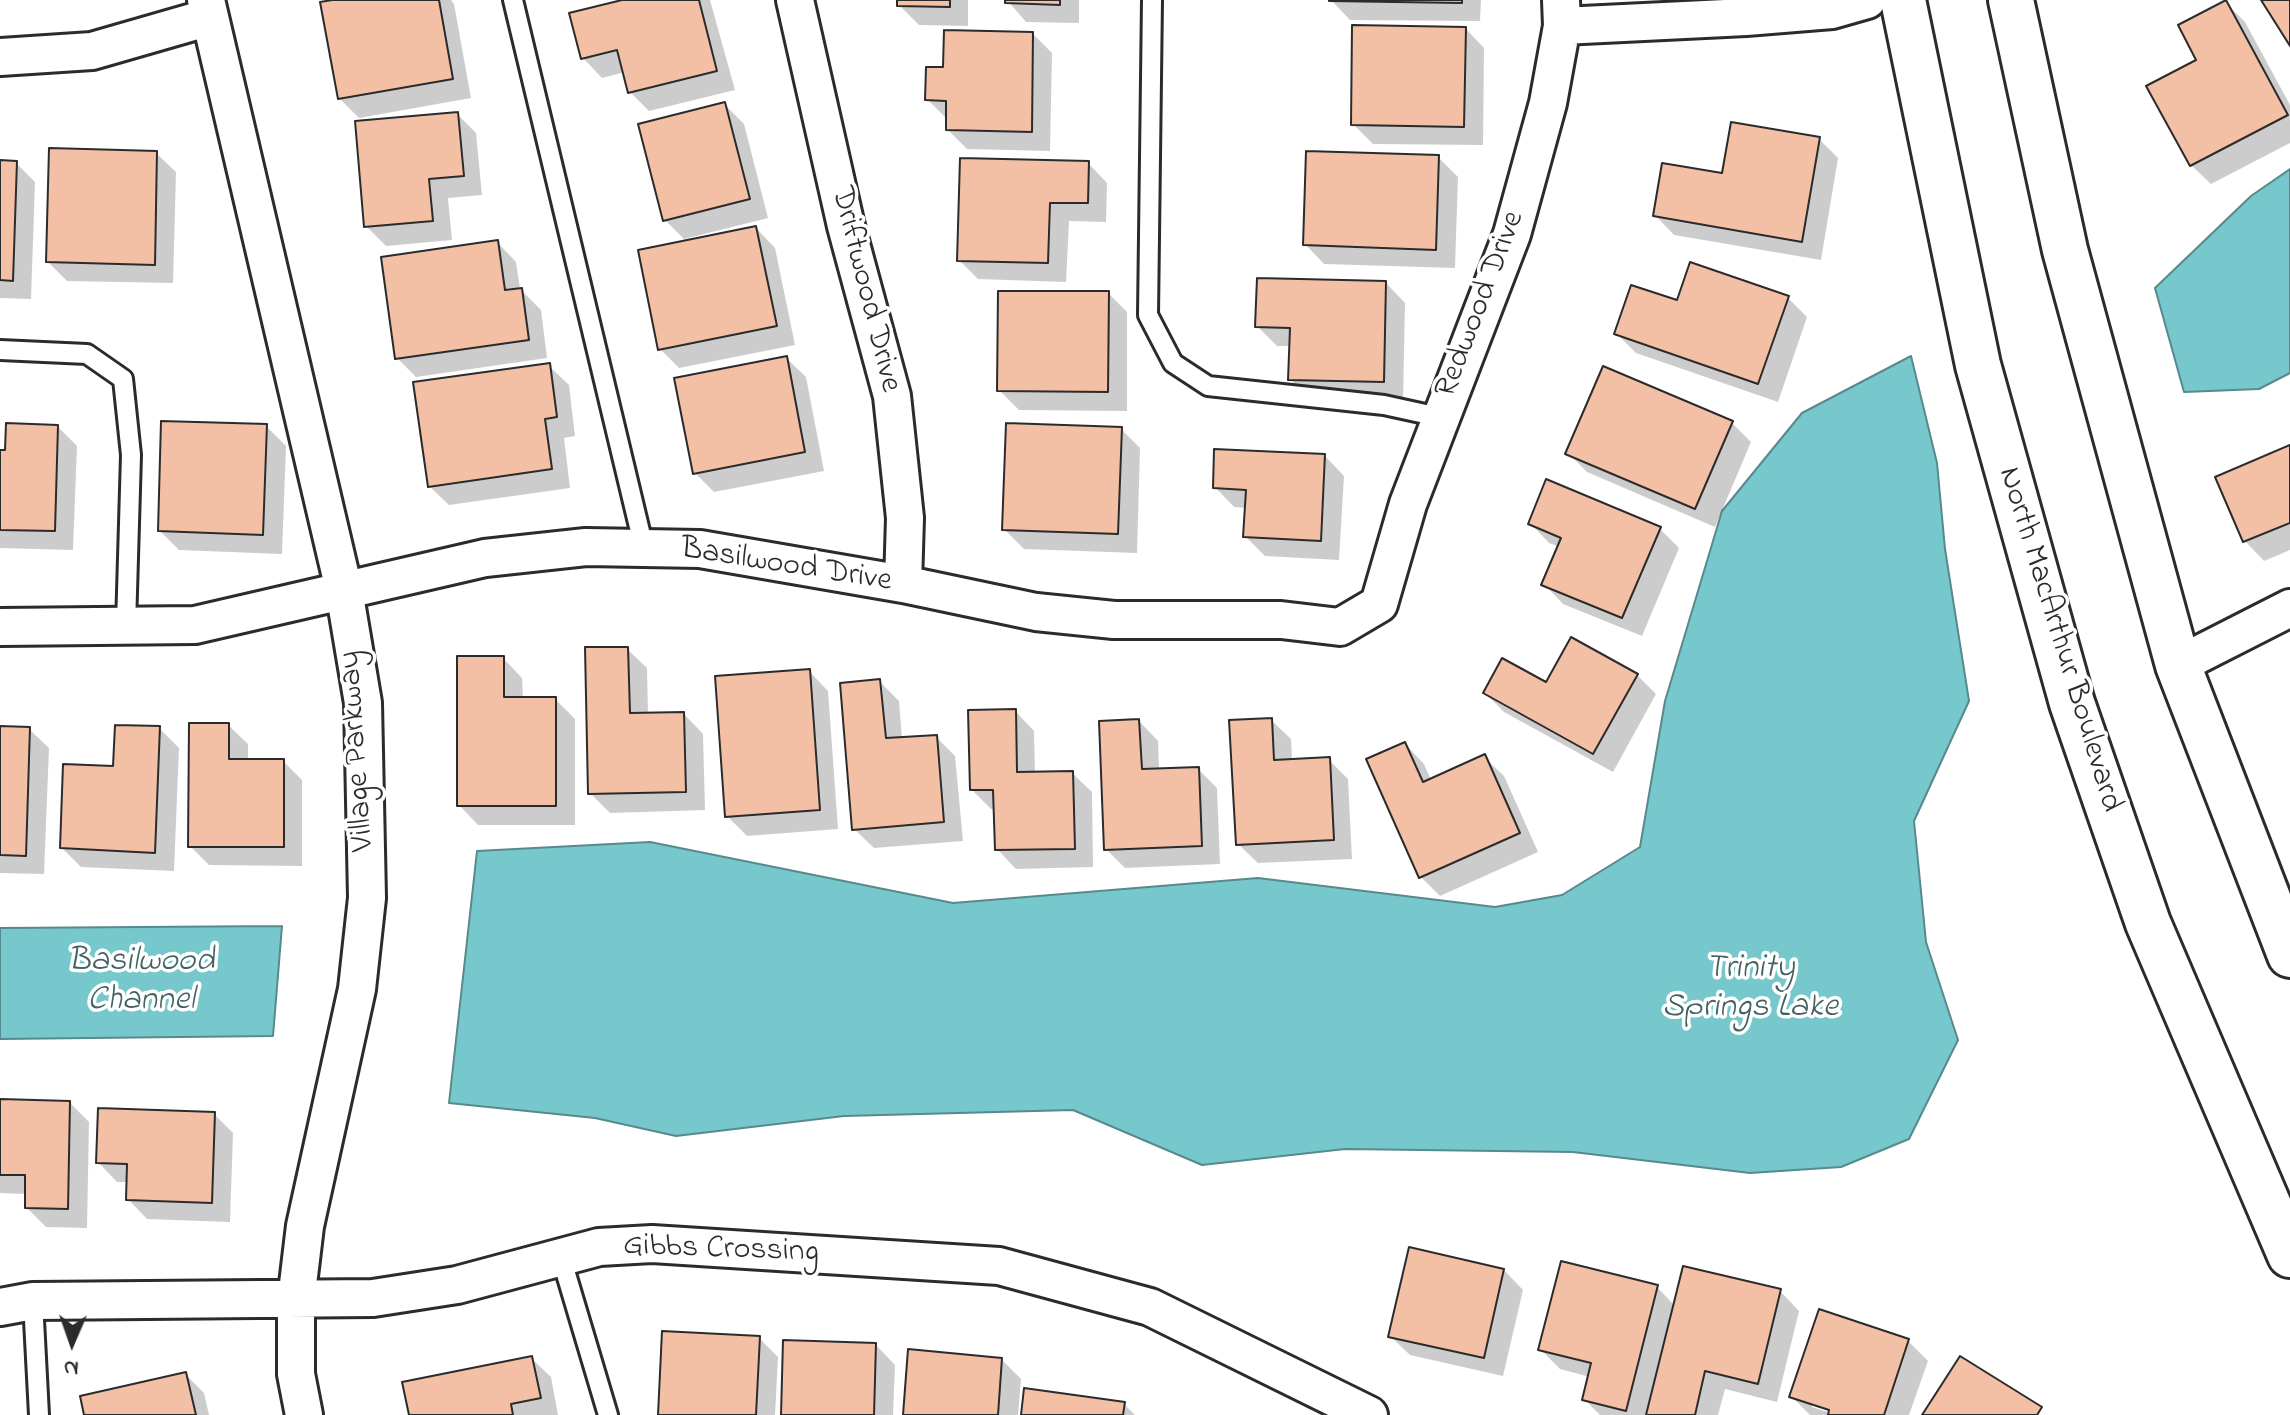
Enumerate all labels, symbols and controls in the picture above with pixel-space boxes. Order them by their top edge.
street label: Driftwood Drive [820,183,908,397]
street label: Redwood Drive [1429,206,1535,404]
street label: North MacArthur Boulevard [1987,463,2129,817]
street label: Basilwood Drive [678,531,894,603]
street label: Village Parkway [333,649,385,853]
water label: Basilwood Channel [68,943,214,1022]
water label: Trinity Springs Lake [1662,950,1838,1030]
street label: Gibbs Crossing [623,1228,819,1274]
north arrow [32,1303,112,1383]
text: N [63,1351,79,1383]

